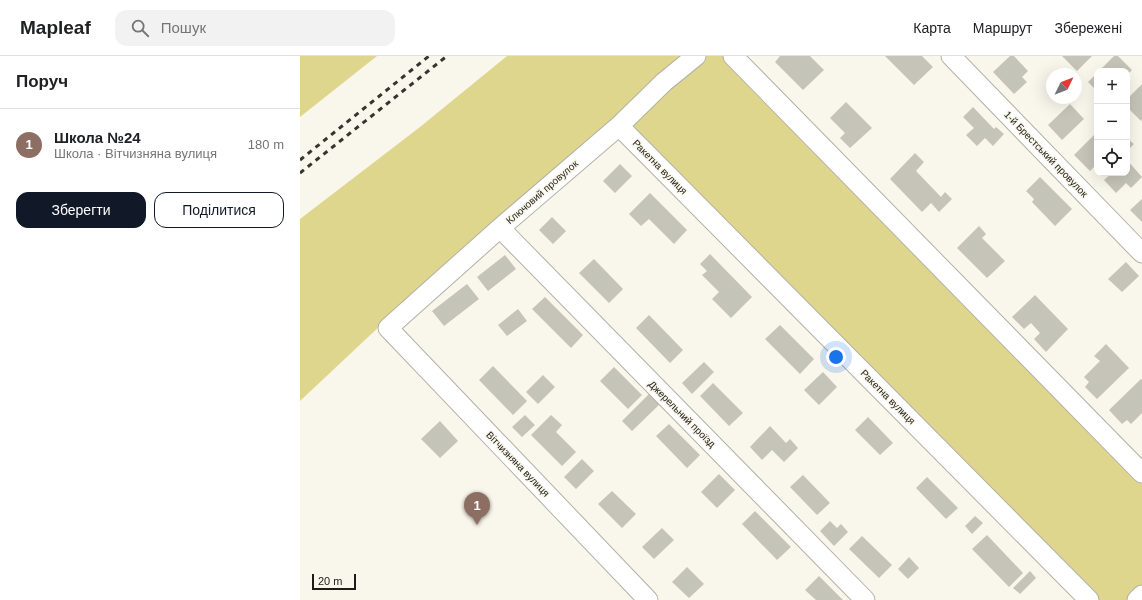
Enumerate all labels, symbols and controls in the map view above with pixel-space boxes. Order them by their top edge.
search box [115,10,395,46]
text: Mapleaf [20,17,91,38]
icon: search [129,17,151,39]
text: Пошук [161,19,206,36]
text: Карта [913,20,951,36]
text: Маршрут [973,20,1032,36]
text: Збережені [1054,20,1122,36]
north arrow [1046,68,1082,104]
map controls [1094,68,1130,176]
button: + [1094,68,1130,104]
text: Поруч [16,72,68,91]
button: − [1094,104,1130,140]
street label: 1-й Брестський провулок [1002,109,1090,200]
text: Школа №24 [54,129,141,146]
text: 1 [25,137,33,152]
text: 180 m [248,137,284,152]
street label: Ракетна вулиця [630,137,690,197]
button: locate [1094,140,1130,176]
text: Школа · Вітчизняна вулиця [54,146,217,161]
street label: Ключовий провулок [504,158,581,226]
button: Зберегти [16,192,146,228]
button: Поділитися [154,192,284,228]
your location [826,347,846,367]
street label: Ракетна вулиця [858,367,918,427]
street label: Джерельний проїзд [646,378,718,450]
street label: Вітчизняна вулиця [484,429,552,499]
pin: 1 [464,492,490,525]
scale bar [312,572,356,591]
text: 20 m [318,575,342,587]

